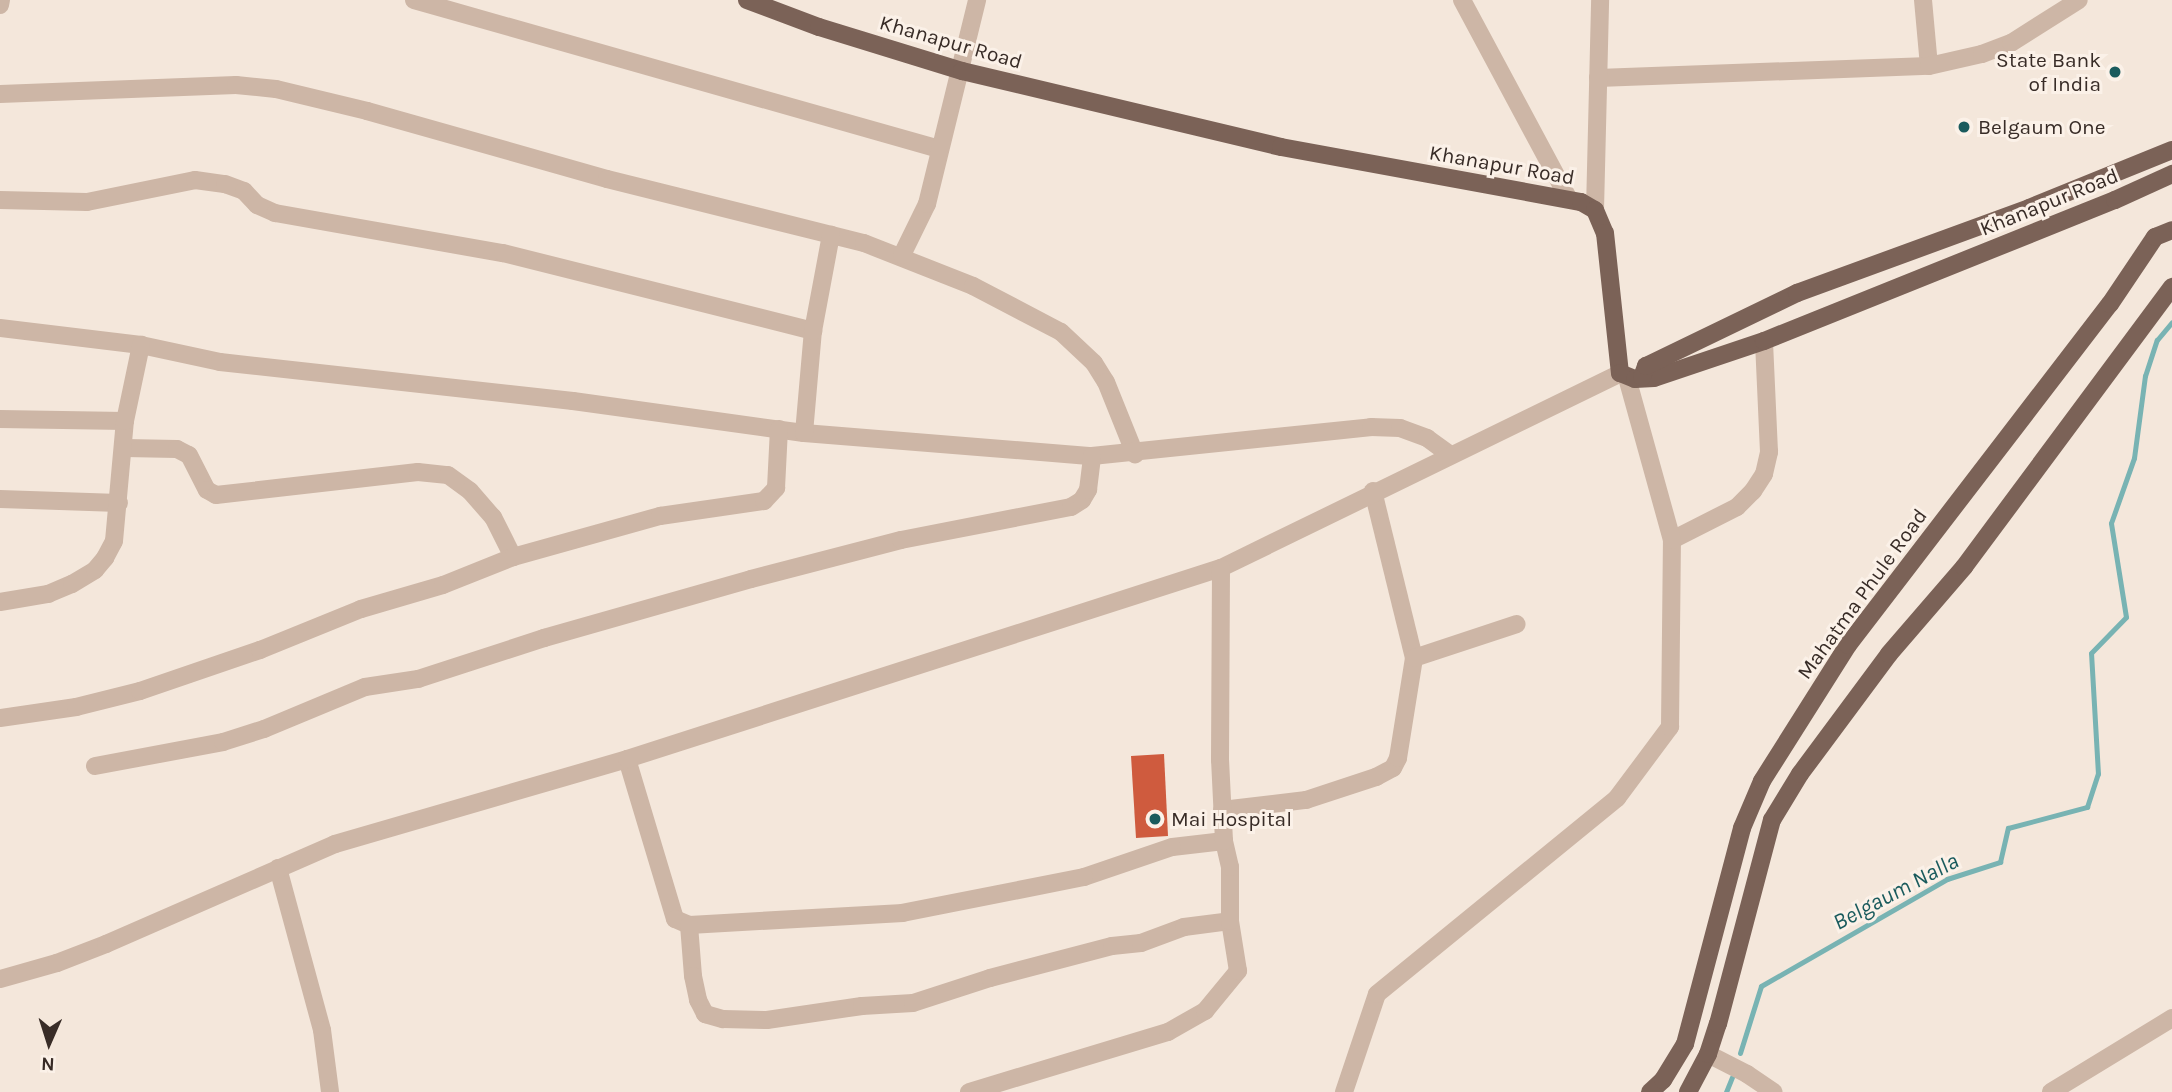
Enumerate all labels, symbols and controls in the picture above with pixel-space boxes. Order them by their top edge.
street label: Khanapur Road [877,10,1025,74]
place label: State Bank of India [1996,47,2101,97]
marker: State Bank of India [2107,64,2123,80]
place label: Belgaum One [1978,114,2105,140]
marker: Belgaum One [1956,119,1972,135]
street label: Khanapur Road [1427,140,1577,190]
street label: Khanapur Road [1976,163,2122,241]
street label: Mahatma Phule Road [1792,504,1932,684]
place label: Mai Hospital [1171,806,1292,832]
marker: Mai Hospital [1145,809,1165,829]
water label: Belgaum Nalla [1828,847,1964,937]
north arrow [14,1008,84,1078]
text: N [41,1053,55,1075]

